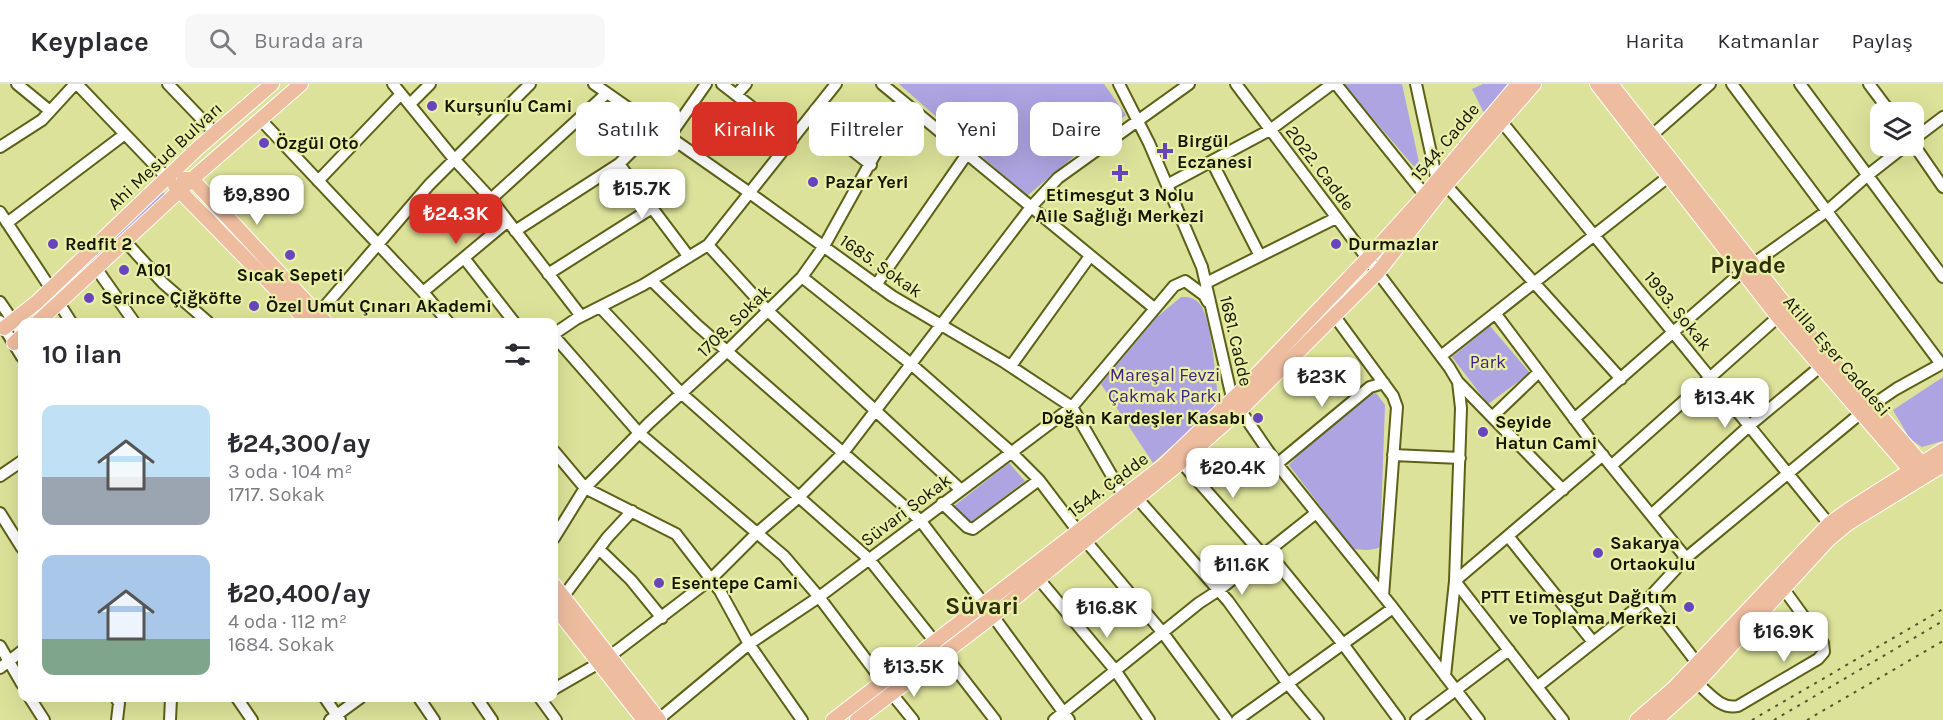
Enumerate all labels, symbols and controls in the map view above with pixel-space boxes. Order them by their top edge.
search box [185,14,605,68]
text: Keyplace [30,25,149,58]
icon: search [206,25,239,58]
text: Burada ara [254,28,364,54]
text: Harita [1626,29,1684,53]
text: Katmanlar [1717,29,1819,53]
text: Paylaş [1852,29,1913,53]
place label: Kurşunlu Cami [444,95,572,117]
street label: Ahi Mesud Bulvarı [103,97,227,215]
street label: 1544. Cadde [1406,98,1484,186]
marker: Kurşunlu Cami [425,99,439,113]
chip: Satılık [576,102,680,156]
chip: Kiralık [692,102,797,156]
chip: Filtreler [809,102,924,156]
chip: Yeni [936,102,1018,156]
chip: Daire [1030,102,1122,156]
map controls [1870,102,1924,156]
button: layers [1870,102,1924,156]
street label: 2022. Cadde [1281,121,1359,215]
place label: Birgül Eczanesi [1177,130,1253,173]
place label: Özgül Oto [276,132,359,154]
marker: Özgül Oto [257,136,271,150]
marker: Birgül Eczanesi [1158,144,1172,158]
marker: Etimesgut 3 Nolu Aile Sağlığı Merkezi [1111,164,1129,182]
pin: ₺15.7K [593,169,691,220]
place label: Pazar Yeri [825,171,909,193]
pin: ₺9,890 [208,175,306,226]
marker: Pazar Yeri [806,175,820,189]
text: ₺15.7K [613,177,671,200]
text: ₺9,890 [224,183,290,206]
place label: Etimesgut 3 Nolu Aile Sağlığı Merkezi [1036,184,1204,227]
pin: ₺24.3K [407,194,505,245]
text: ₺24.3K [423,202,489,225]
street label: 1685. Sokak [835,229,927,303]
place label: Redfit 2 [65,233,132,255]
place label: Durmazlar [1348,233,1438,255]
marker: Redfit 2 [46,237,60,251]
marker: Durmazlar [1329,237,1343,251]
marker: Sıcak Sepeti [283,248,297,262]
district label: Piyade [1710,251,1786,279]
place label: A101 [136,259,171,281]
marker: A101 [117,263,131,277]
place label: Sıcak Sepeti [236,264,344,286]
street label: 1993. Sokak [1639,267,1717,355]
street label: 1708. Sokak [692,280,776,362]
place label: Serince Çiğköfte [101,287,242,309]
marker: Serince Çiğköfte [82,291,96,305]
street label: Atilla Eşer Caddesi [1779,291,1895,421]
street label: 1681. Cadde [1215,294,1257,388]
place label: Özel Umut Çınarı Akademi [266,295,492,317]
marker: Özel Umut Çınarı Akademi [247,299,261,313]
icon: filters [501,338,534,371]
text: 10 ilan [42,339,122,370]
park label: Park [1470,351,1506,373]
pin: ₺23K [1286,357,1358,408]
park label: Mareşal Fevzi Çakmak Parkı [1108,364,1222,407]
text: ₺23K [1297,365,1347,388]
pin: ₺13.4K [1676,378,1774,429]
text: ₺13.4K [1695,386,1755,409]
place label: Doğan Kardeşler Kasabı [1041,407,1246,429]
marker: Doğan Kardeşler Kasabı [1251,411,1265,425]
place label: Seyide Hatun Cami [1495,411,1597,454]
marker: Seyide Hatun Cami [1476,425,1490,439]
text: ₺24,300/ay [228,428,370,459]
icon: home [90,429,162,501]
street label: 1544. Cadde [1063,448,1153,522]
pin: ₺20.4K [1184,448,1282,499]
text: ₺20.4K [1200,456,1266,479]
text: 3 oda · 104 m² [228,460,353,483]
street label: Süvari Sokak [856,469,956,551]
text: 1717. Sokak [228,483,325,506]
place label: Sakarya Ortaokulu [1610,532,1696,575]
pin: ₺11.6K [1193,545,1291,596]
marker: Sakarya Ortaokulu [1591,546,1605,560]
text: ₺11.6K [1214,553,1270,576]
place label: Esentepe Cami [671,572,798,594]
marker: Esentepe Cami [652,576,666,590]
text: ₺20,400/ay [228,578,371,609]
icon: home [90,579,162,651]
place label: PTT Etimesgut Dağıtım ve Toplama Merkezi [1480,586,1677,629]
pin: ₺16.8K [1058,588,1156,639]
district label: Süvari [945,592,1019,620]
text: ₺16.8K [1076,596,1138,619]
marker: PTT Etimesgut Dağıtım ve Toplama Merkezi [1682,600,1696,614]
text: 4 oda · 112 m² [228,610,347,633]
pin: ₺16.9K [1735,612,1833,663]
text: ₺16.9K [1754,620,1814,643]
text: 1684. Sokak [228,633,334,656]
pin: ₺13.5K [865,647,963,698]
text: ₺13.5K [884,655,944,678]

